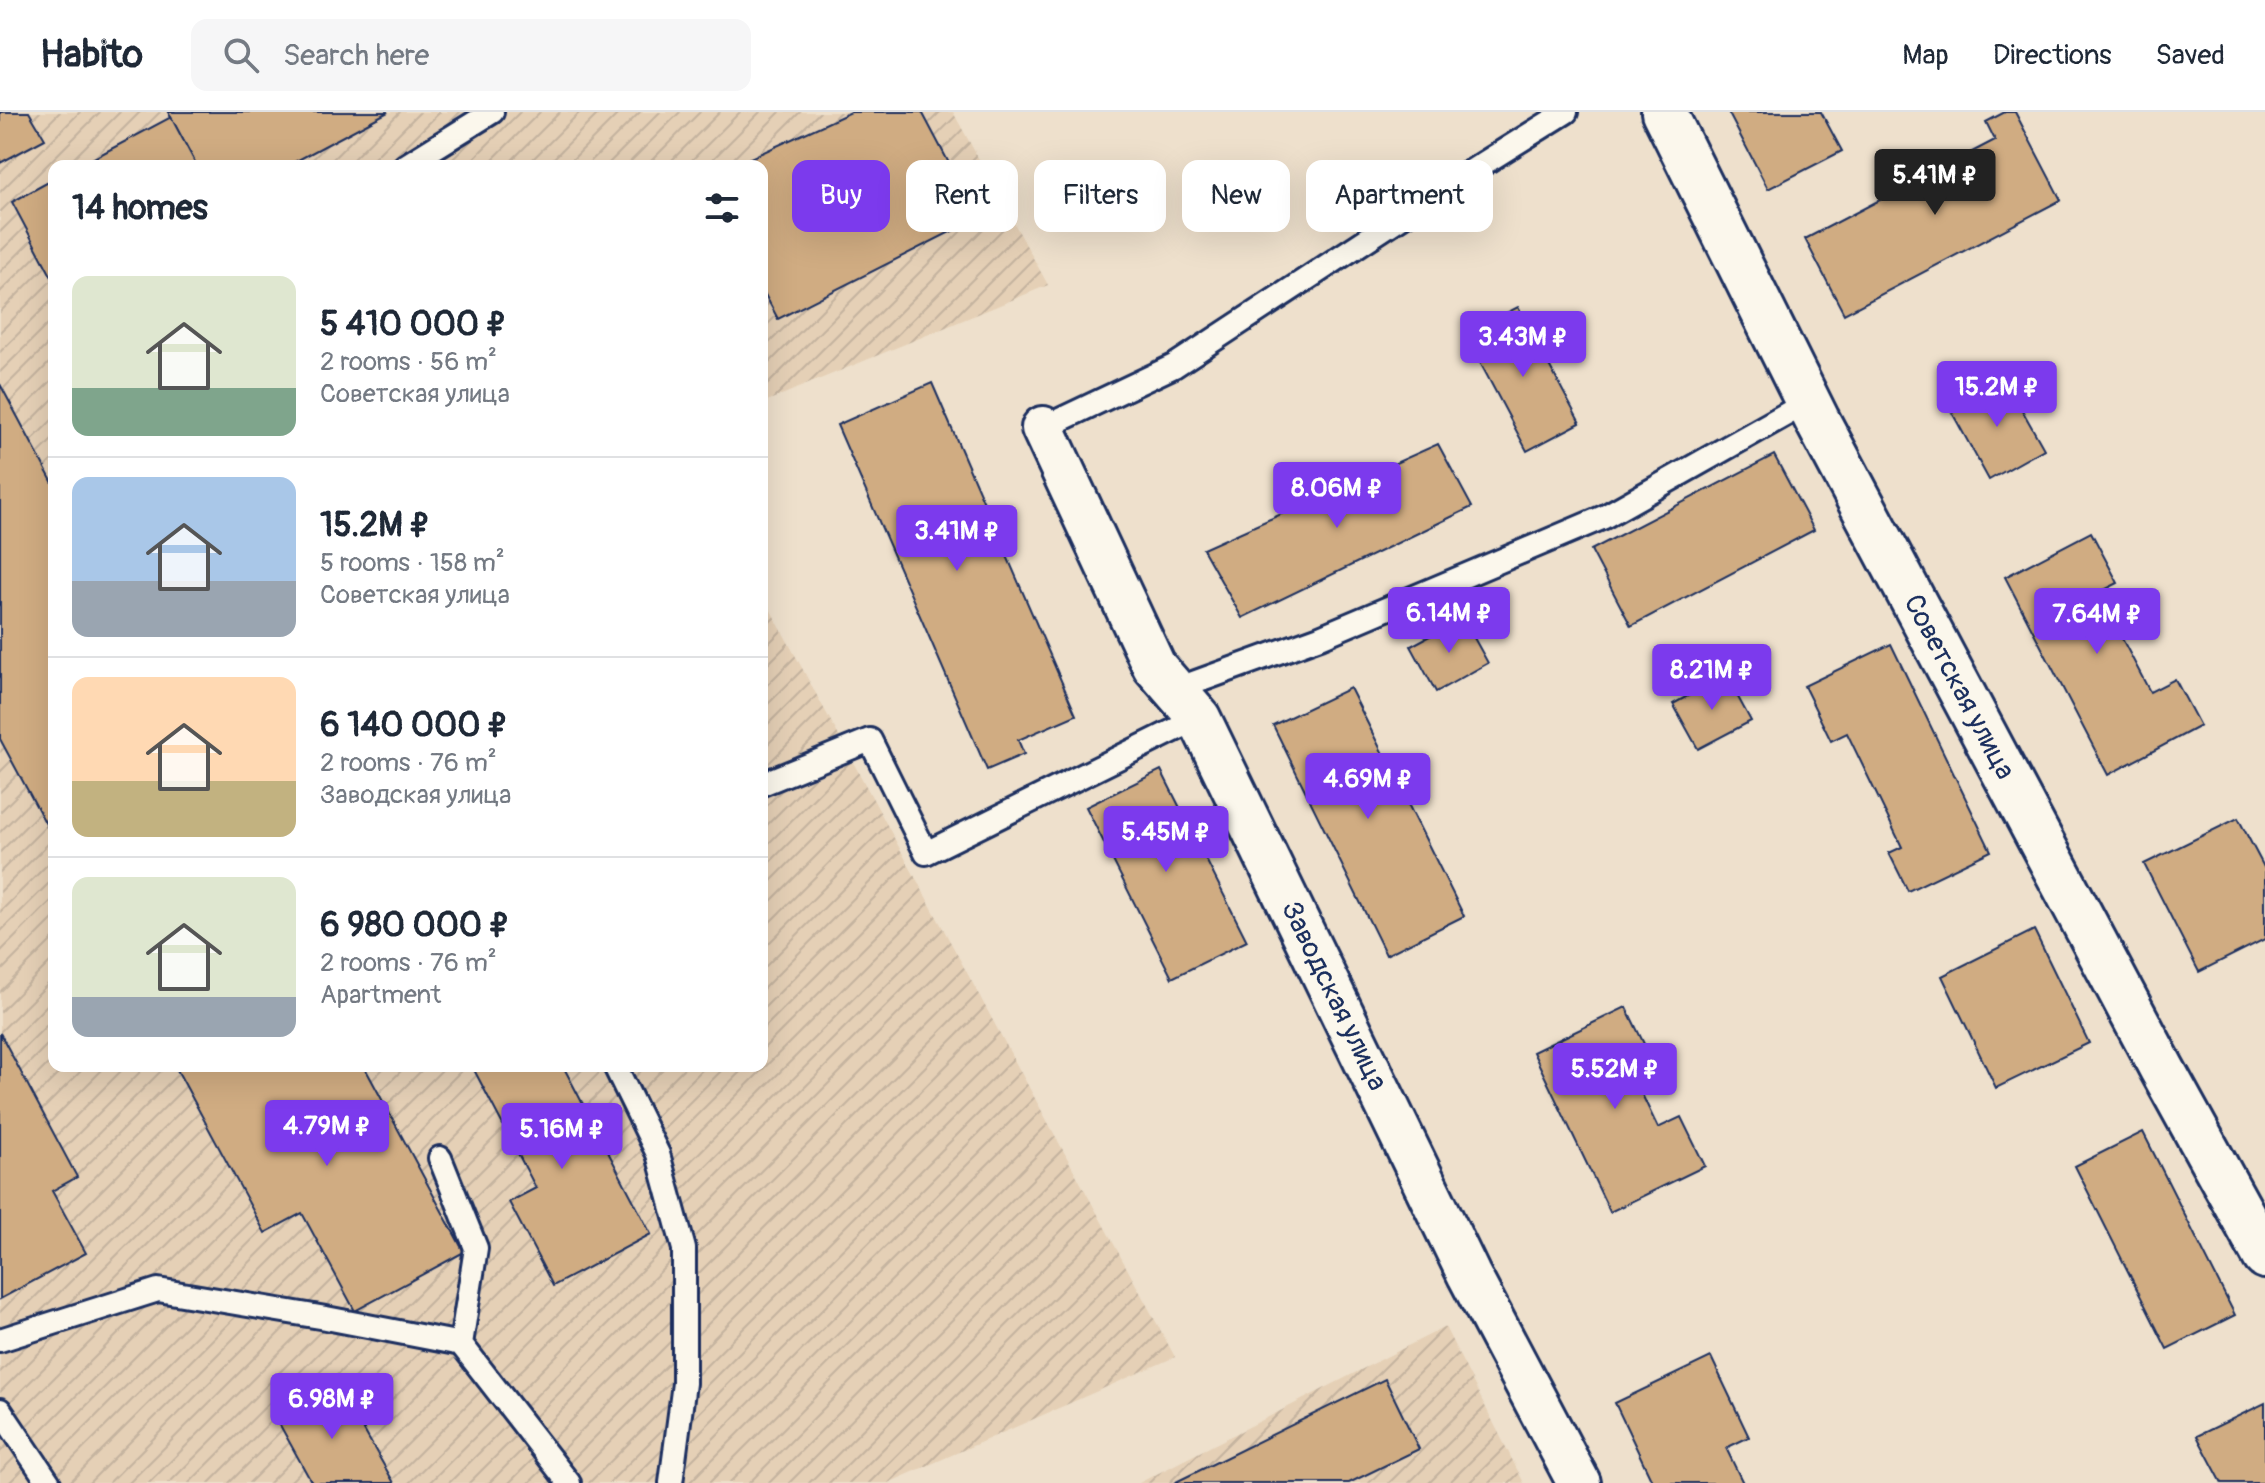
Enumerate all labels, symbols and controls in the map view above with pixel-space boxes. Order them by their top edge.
search box [191,19,751,91]
text: Habito [40,31,143,79]
icon: search [219,33,263,77]
text: Search here [283,37,429,74]
text: Map [1902,38,1949,73]
text: Directions [1993,38,2112,73]
text: Saved [2156,38,2225,73]
pin: 5.41M ₽ [1861,149,2009,217]
text: 5.41M ₽ [1893,159,1978,191]
chip: Buy [792,160,890,232]
chip: Rent [906,160,1018,232]
chip: Filters [1034,160,1166,232]
chip: New [1182,160,1290,232]
chip: Apartment [1306,160,1493,232]
icon: filters [700,186,744,230]
text: 14 homes [72,187,208,230]
text: 5 410 000 ₽ [320,303,507,346]
icon: home [136,308,232,404]
pin: 3.43M ₽ [1449,311,1597,379]
text: 3.43M ₽ [1478,321,1568,353]
text: 2 rooms · 56 m² [320,346,497,378]
pin: 15.2M ₽ [1923,361,2071,429]
text: 15.2M ₽ [1955,371,2039,403]
text: Советская улица [320,378,510,410]
pin: 8.06M ₽ [1263,462,1411,530]
text: 8.06M ₽ [1291,472,1383,504]
text: 15.2M ₽ [320,504,430,547]
pin: 3.41M ₽ [883,505,1031,573]
icon: home [136,509,232,605]
text: 3.41M ₽ [914,515,1000,547]
text: 5 rooms · 158 m² [320,547,505,579]
text: Советская улица [320,579,510,611]
pin: 6.14M ₽ [1375,587,1523,655]
street label: Советская улица [1896,588,2022,786]
pin: 7.64M ₽ [2023,588,2171,656]
text: 6.14M ₽ [1406,597,1492,629]
text: 7.64M ₽ [2052,598,2142,630]
pin: 8.21M ₽ [1638,644,1786,712]
text: 8.21M ₽ [1670,654,1754,686]
text: 6 140 000 ₽ [320,704,508,747]
icon: home [136,709,232,805]
text: 2 rooms · 76 m² [320,747,497,779]
pin: 4.69M ₽ [1294,753,1442,821]
text: 4.69M ₽ [1323,763,1413,795]
text: Заводская улица [320,779,511,811]
pin: 5.45M ₽ [1092,806,1240,874]
text: 5.45M ₽ [1122,816,1210,848]
street label: Заводская улица [1273,896,1395,1096]
text: 6 980 000 ₽ [320,904,510,947]
icon: home [136,909,232,1005]
text: 2 rooms · 76 m² [320,947,497,979]
text: Apartment [320,979,441,1011]
pin: 5.52M ₽ [1541,1043,1689,1111]
text: 5.52M ₽ [1571,1053,1659,1085]
pin: 4.79M ₽ [253,1100,401,1168]
pin: 5.16M ₽ [488,1103,636,1171]
text: 4.79M ₽ [283,1110,371,1142]
text: 5.16M ₽ [519,1113,605,1145]
pin: 6.98M ₽ [258,1373,406,1441]
text: 6.98M ₽ [288,1383,376,1415]

